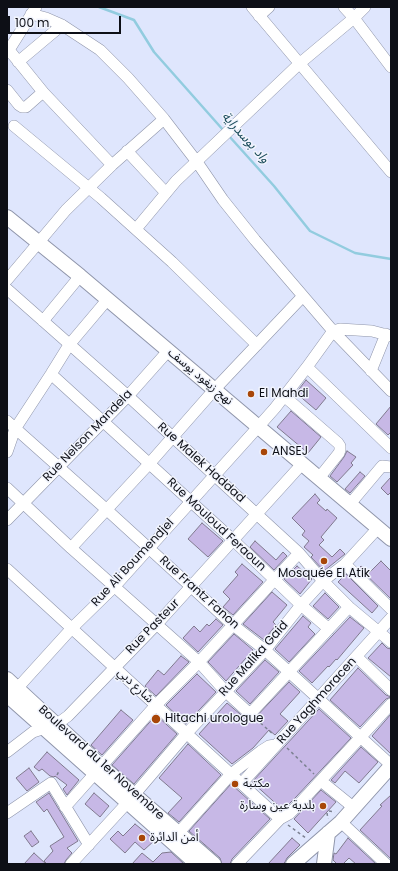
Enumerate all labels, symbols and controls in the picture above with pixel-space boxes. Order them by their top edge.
scale bar [10,8,123,34]
text: 100 m [15,14,49,31]
water label: واد بوسدراية [218,109,272,167]
street label: نهج زيغود يوسف [164,346,236,408]
street label: Rue Nelson Mandela [40,387,136,485]
place label: El Mahdi [259,387,308,401]
marker: El Mahdi [246,389,256,399]
street label: Rue Malek Haddad [154,420,248,506]
place label: ANSEJ [272,445,308,459]
marker: ANSEJ [259,447,269,457]
street label: Rue Mouloud Feraoun [164,475,268,575]
street label: Rue Ali Boumendjel [89,516,177,610]
street label: Rue Frantz Fanon [156,553,242,633]
marker: Mosquée El Atik [319,556,329,566]
place label: Mosquée El Atik [278,567,370,581]
street label: Rue Pasteur [123,596,183,658]
street label: Rue Malika Gaid [217,619,291,699]
street label: Rue Yaghmoracen [274,655,360,747]
street label: شارع دبي [114,666,156,706]
street label: Boulevard du 1er Novembre [35,703,167,823]
place label: Hitachi urologue [165,712,264,726]
marker: Hitachi urologue [150,713,162,725]
place label: مكتبة [243,777,270,791]
marker: مكتبة [230,779,240,789]
place label: بلدية عين وسارة [240,799,315,813]
marker: بلدية عين وسارة [318,801,328,811]
place label: أمن الدائرة [150,831,199,845]
marker: أمن الدائرة [137,833,147,843]

